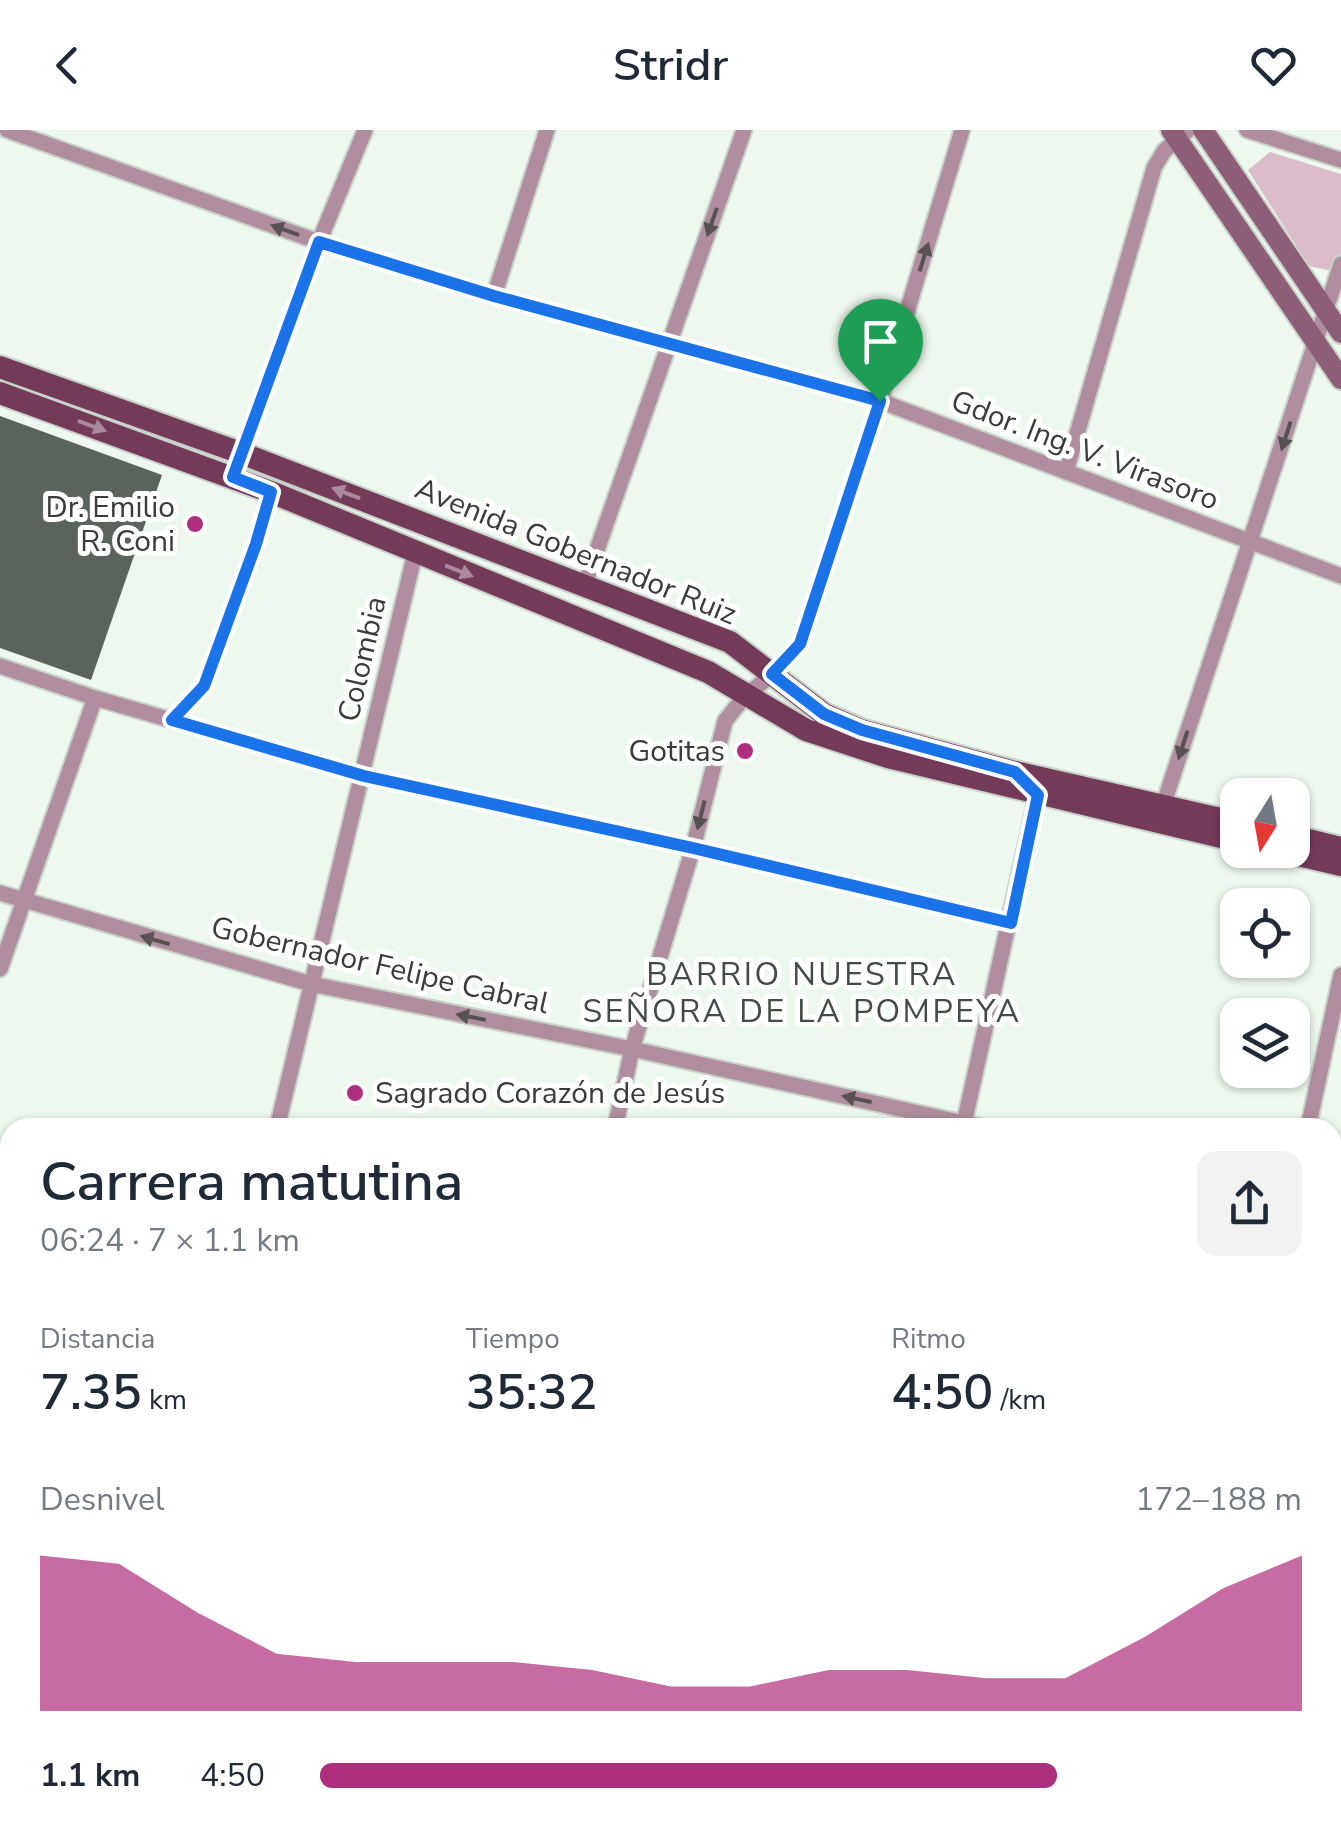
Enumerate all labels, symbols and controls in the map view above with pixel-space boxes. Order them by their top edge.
text: Stridr [613,35,728,96]
icon: back [40,38,95,93]
icon: heart [1246,38,1301,93]
one-way arrow [704,207,719,237]
one-way arrow [270,222,300,237]
one-way arrow [917,241,932,271]
pin [838,299,923,402]
icon: arrive [853,314,908,369]
street label: Gdor. Ing. V. Virasoro [945,381,1225,520]
one-way arrow [77,419,107,434]
one-way arrow [1277,421,1292,451]
street label: Avenida Gobernador Ruiz [409,468,743,635]
one-way arrow [330,485,360,500]
place label: Dr. Emilio R. Coni [45,487,175,562]
marker: Dr. Emilio R. Coni [184,513,206,535]
one-way arrow [444,563,474,579]
street label: Colombia [328,592,397,726]
one-way arrow [1175,730,1190,760]
place label: Gotitas [628,731,725,772]
marker: Gotitas [734,740,756,762]
north arrow [1220,778,1310,868]
map controls [1220,778,1310,1088]
one-way arrow [693,800,709,831]
button: locate [1220,888,1310,978]
street label: Gobernador Felipe Cabral [207,907,553,1024]
one-way arrow [139,932,170,947]
district label: BARRIO NUESTRA SEÑORA DE LA POMPEYA [583,953,1022,1033]
button: layers [1220,998,1310,1088]
one-way arrow [455,1008,486,1024]
place label: Sagrado Corazón de Jesús [375,1073,725,1114]
marker: Sagrado Corazón de Jesús [344,1082,366,1104]
one-way arrow [841,1090,872,1106]
text: Carrera matutina [40,1144,463,1219]
button: share [1197,1151,1302,1256]
text: 06:24 · 7 × 1.1 km [40,1219,300,1262]
text: Distancia [40,1320,155,1358]
text: Tiempo [466,1320,560,1358]
text: Ritmo [891,1320,966,1358]
text: 7.35 [40,1358,142,1427]
text: 35:32 [466,1358,598,1427]
text: 4:50 [891,1358,993,1427]
text: km [142,1381,187,1419]
text: /km [993,1381,1046,1419]
text: Desnivel [40,1478,165,1521]
text: 172–188 m [1135,1478,1302,1521]
text: 1.1 km [40,1754,140,1797]
text: 4:50 [200,1754,265,1797]

